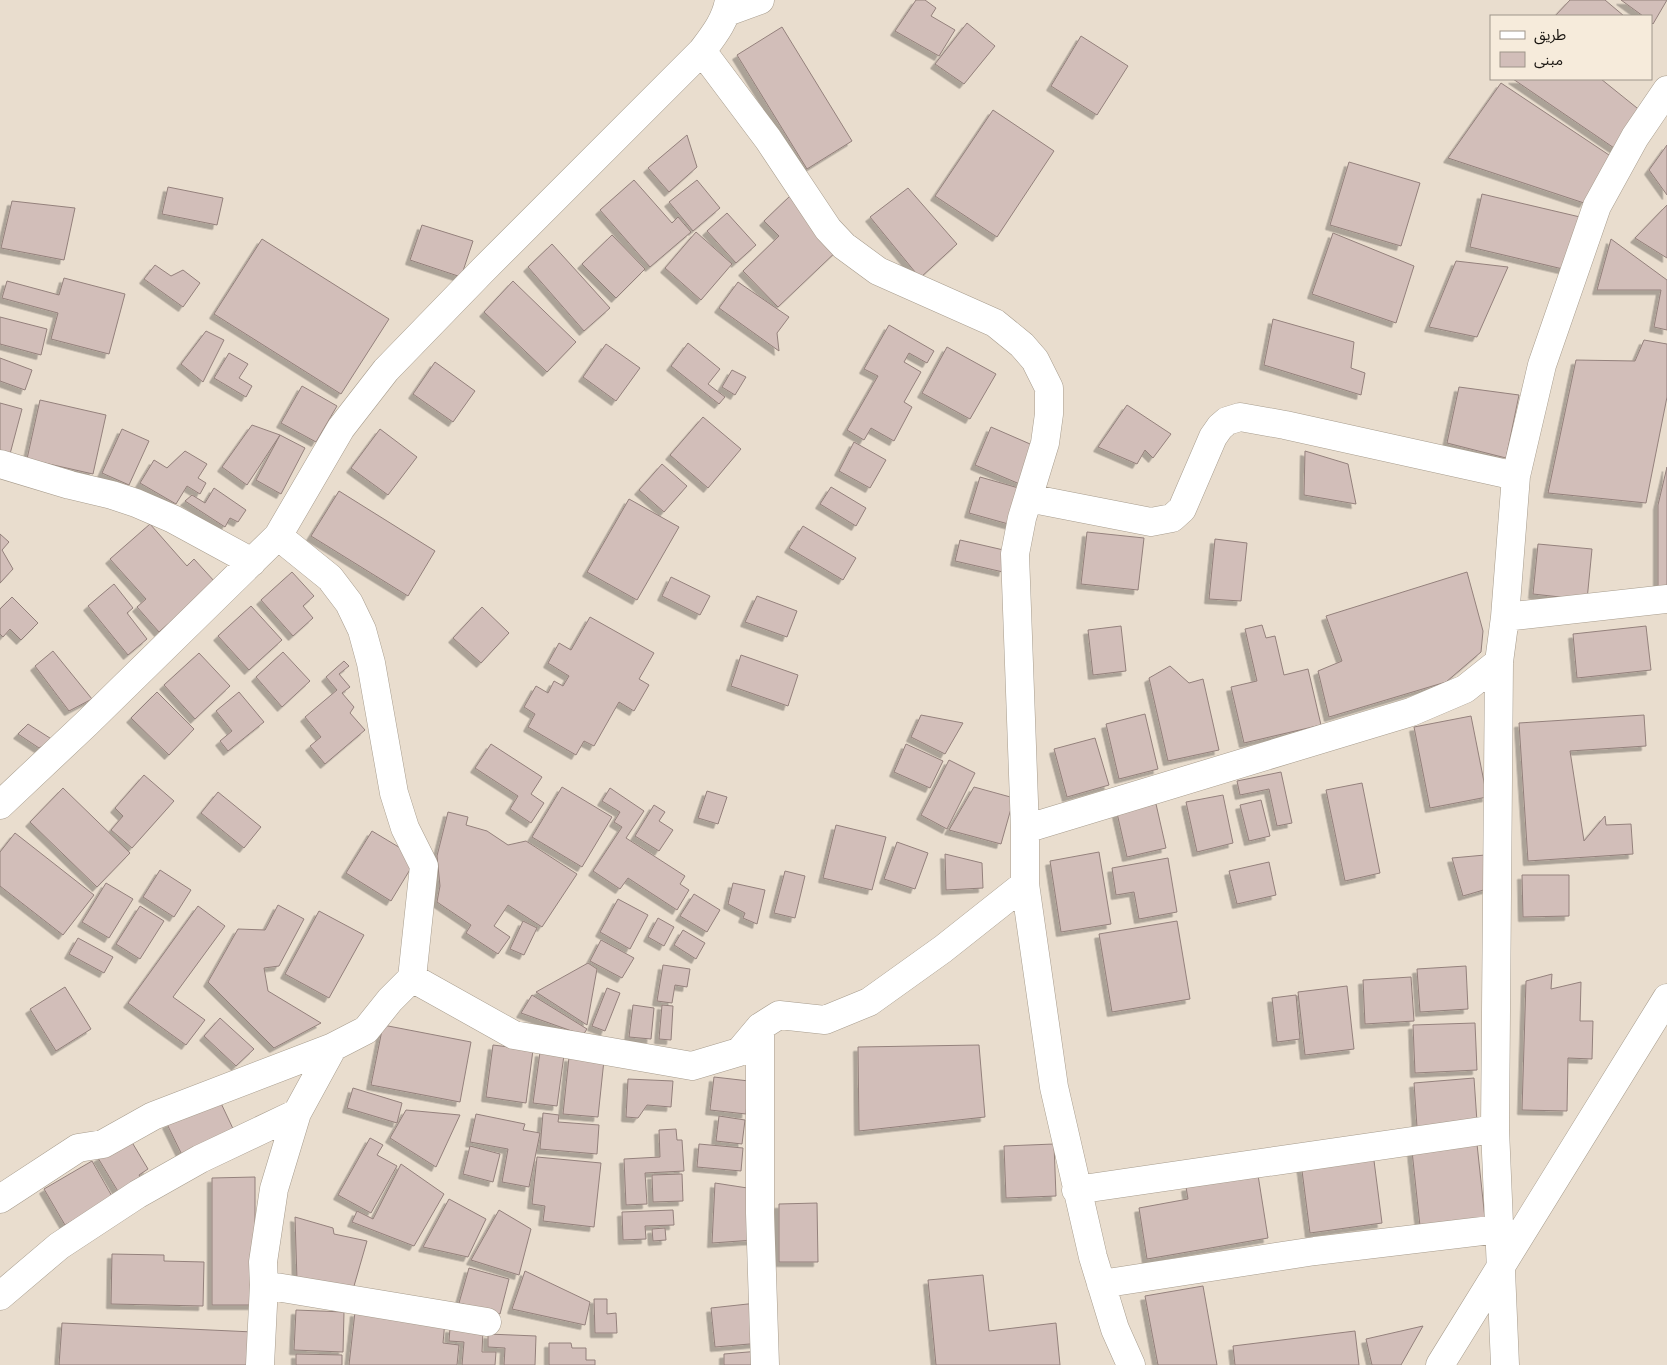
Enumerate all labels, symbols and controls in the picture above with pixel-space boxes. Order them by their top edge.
legend [1490,15,1652,80]
text: طريق [1534,26,1566,45]
text: مبنى [1534,51,1563,69]

